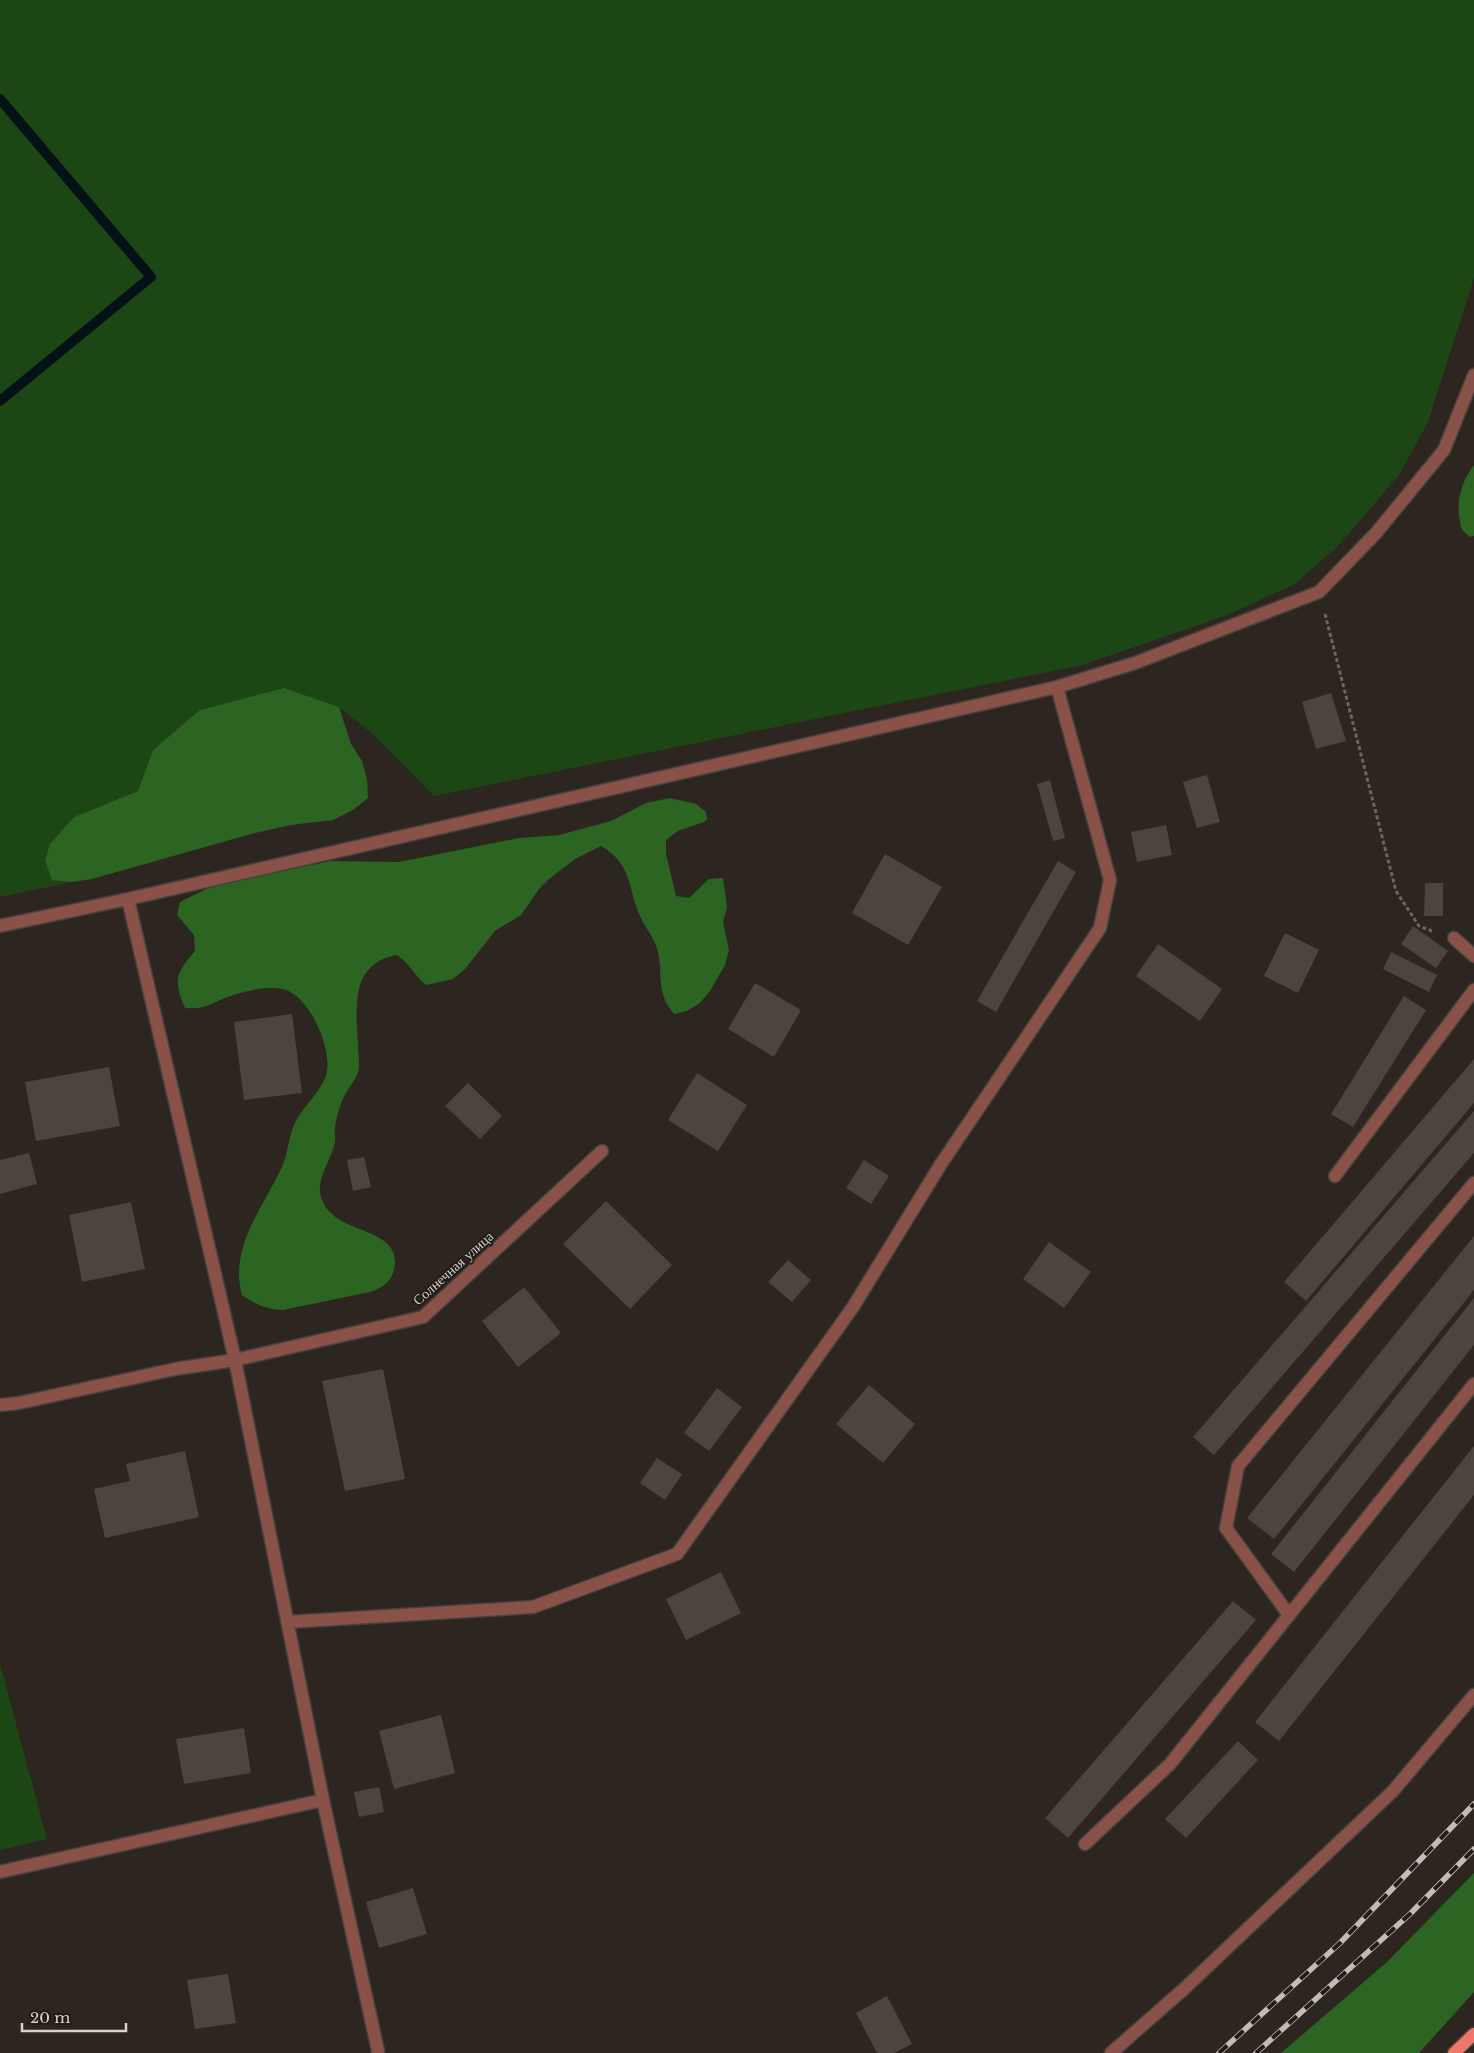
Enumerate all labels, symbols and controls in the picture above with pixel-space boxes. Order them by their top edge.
street label: Солнечная улица [409,1227,498,1309]
scale bar [22,2000,126,2032]
text: 20 m [30,2008,70,2027]

